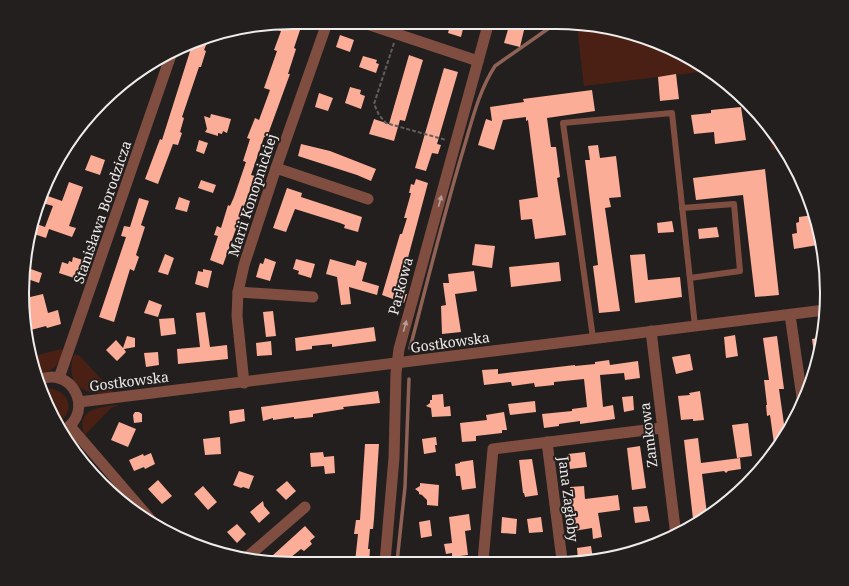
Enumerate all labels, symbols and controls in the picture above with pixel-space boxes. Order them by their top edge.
street label: Marii Konopnickiej [223,131,281,259]
street label: Stanisława Borodzicza [69,138,135,286]
one-way arrow [437,195,443,207]
street label: Parkowa [383,255,417,317]
one-way arrow [402,320,408,332]
street label: Gostkowska [409,327,491,357]
street label: Gostkowska [88,367,170,395]
street label: Zamkowa [635,401,661,469]
street label: Jana Zagłoby [554,454,584,543]

